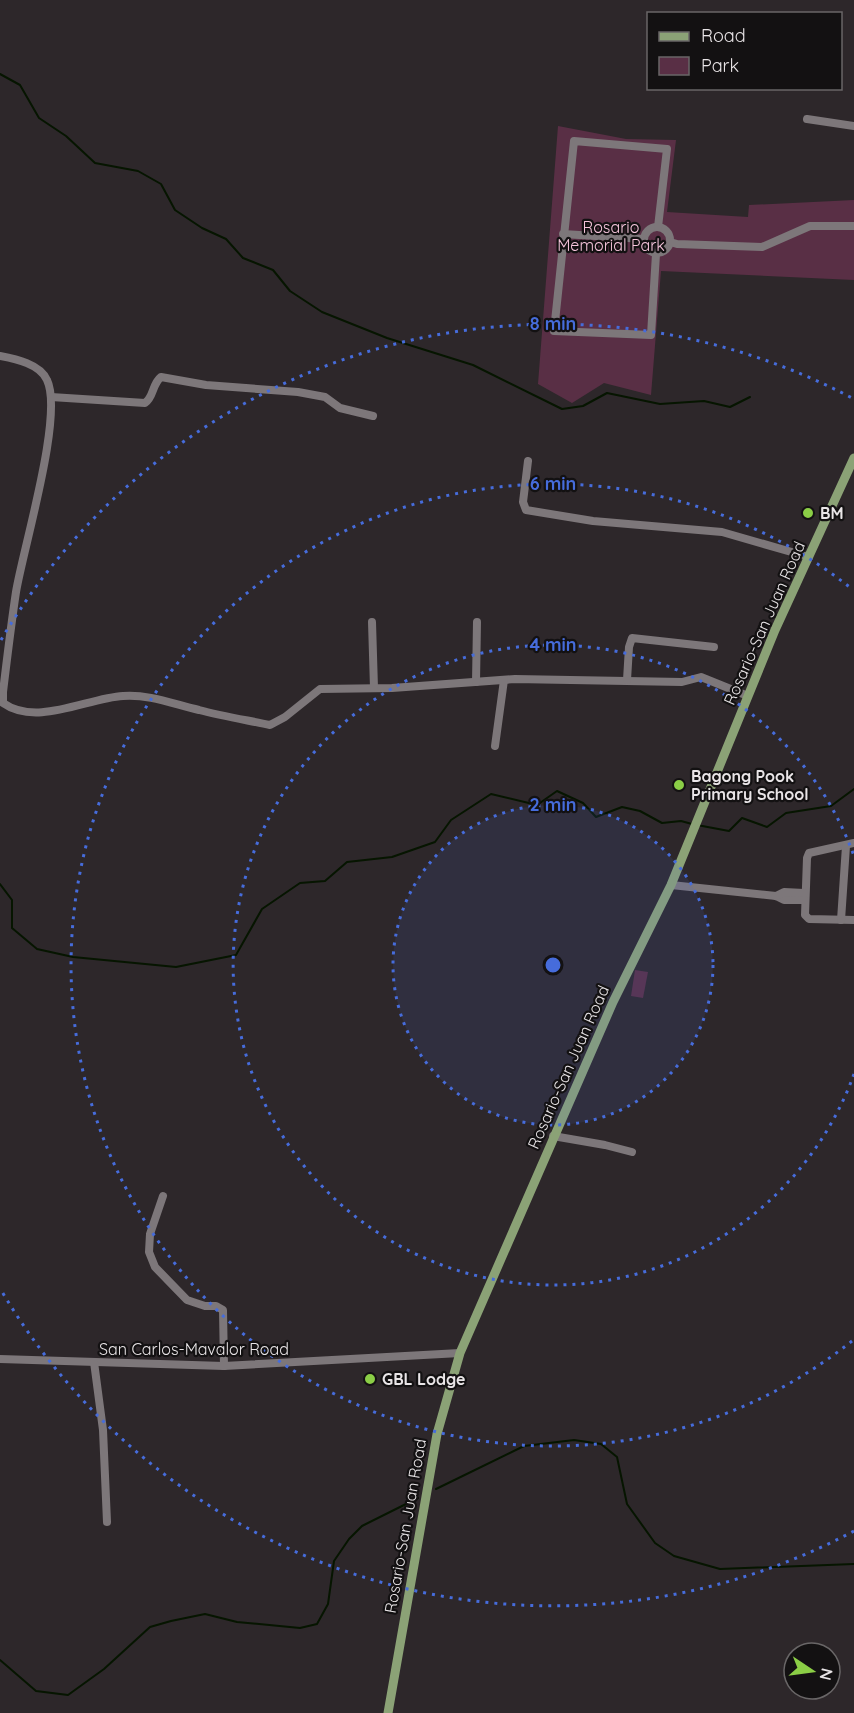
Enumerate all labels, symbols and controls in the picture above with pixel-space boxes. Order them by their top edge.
legend [647,12,842,90]
text: Road [701,24,746,47]
text: Park [701,54,739,77]
park label: Rosario Memorial Park [557,217,665,255]
text: 8 min [530,312,576,335]
text: 6 min [530,472,576,495]
place label: BM [820,503,844,523]
marker: BM [801,506,815,520]
street label: Rosario-San Juan Road [719,538,809,708]
text: 4 min [529,633,577,656]
place label: Bagong Pook Primary School [691,766,809,804]
marker: Bagong Pook Primary School [672,778,686,792]
text: 2 min [530,793,576,816]
centre of rings [543,955,563,975]
street label: Rosario-San Juan Road [523,982,613,1152]
street label: San Carlos-Mavalor Road [99,1339,289,1359]
place label: GBL Lodge [382,1369,465,1389]
marker: GBL Lodge [363,1372,377,1386]
street label: Rosario-San Juan Road [380,1437,430,1615]
north arrow [782,1641,842,1701]
text: N [816,1666,838,1682]

